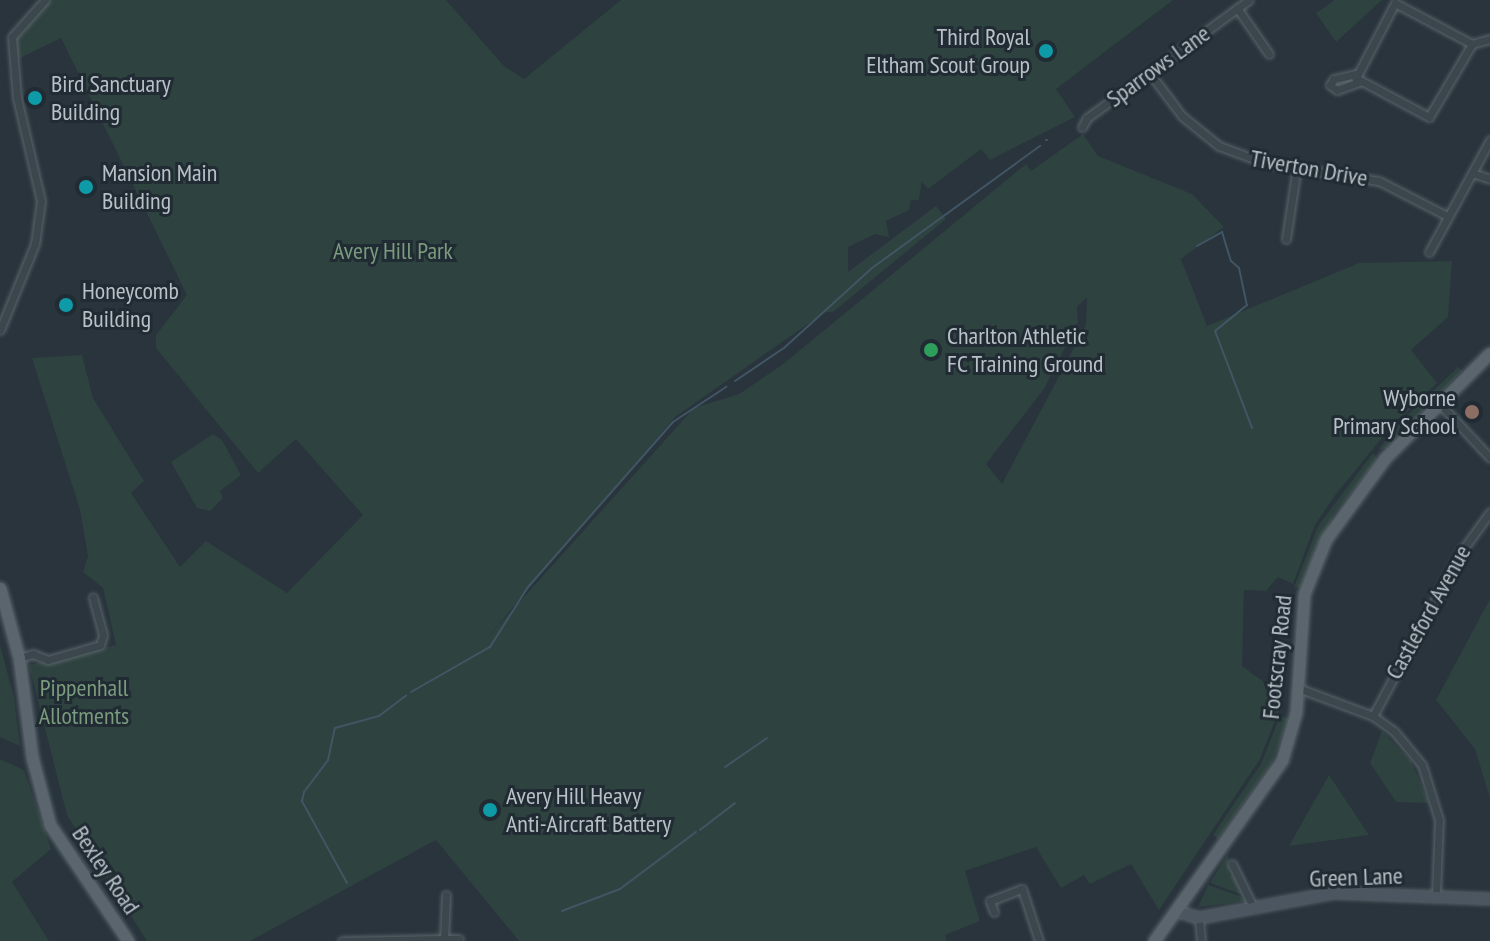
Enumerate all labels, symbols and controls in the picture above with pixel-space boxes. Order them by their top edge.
street label: Sparrows Lane [1101,19,1215,113]
place label: Third Royal Eltham Scout Group [866,23,1030,79]
marker: Third Royal Eltham Scout Group [1037,42,1055,60]
place label: Bird Sanctuary Building [51,70,171,126]
marker: Bird Sanctuary Building [26,89,44,107]
street label: Tiverton Drive [1248,144,1370,192]
place label: Mansion Main Building [102,159,217,215]
marker: Mansion Main Building [77,178,95,196]
park label: Avery Hill Park [333,237,453,265]
place label: Honeycomb Building [82,277,179,333]
marker: Honeycomb Building [57,296,75,314]
place label: Charlton Athletic FC Training Ground [947,322,1105,378]
marker: Charlton Athletic FC Training Ground [922,341,940,359]
place label: Wyborne Primary School [1332,384,1456,440]
marker: Wyborne Primary School [1463,403,1481,421]
street label: Castleford Avenue [1379,540,1477,684]
street label: Footscray Road [1256,593,1298,721]
park label: Pippenhall Allotments [39,674,129,730]
place label: Avery Hill Heavy Anti-Aircraft Battery [506,782,671,838]
marker: Avery Hill Heavy Anti-Aircraft Battery [481,801,499,819]
street label: Bexley Road [66,820,146,920]
street label: Green Lane [1309,861,1403,893]

